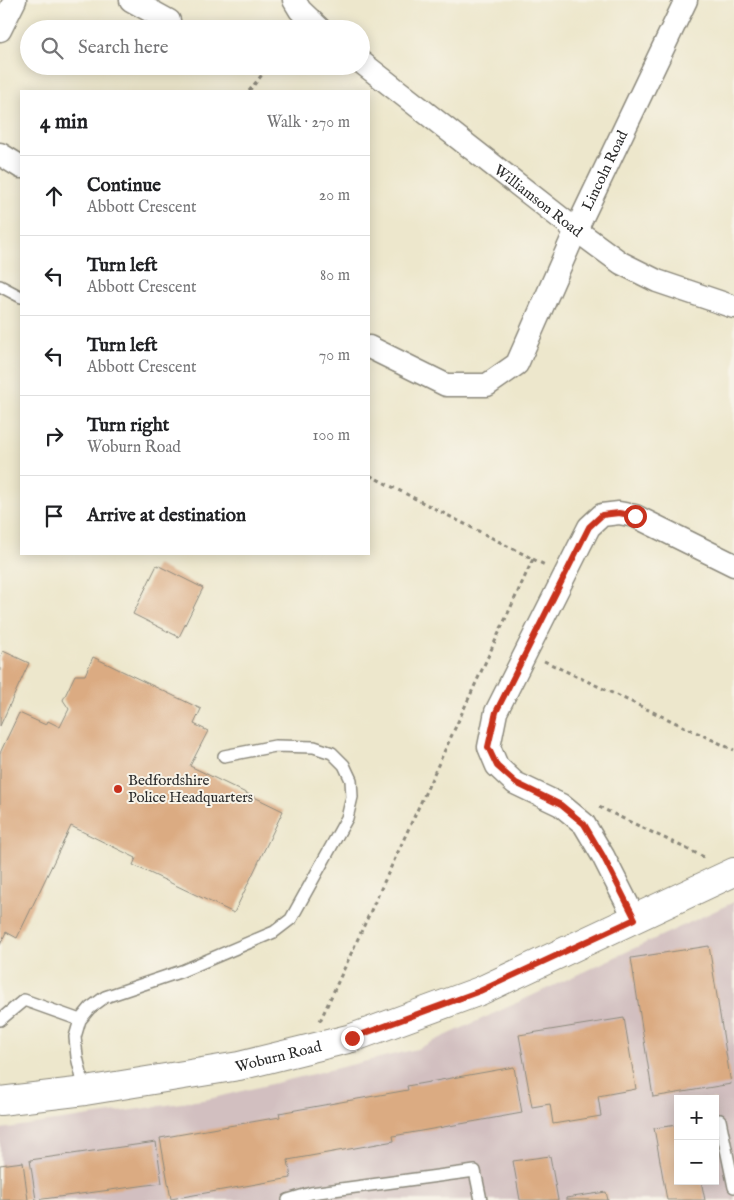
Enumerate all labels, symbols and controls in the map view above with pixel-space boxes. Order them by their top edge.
search box [20,20,370,75]
icon: search [38,34,66,62]
text: Search here [78,36,169,60]
text: 4 min [40,109,88,136]
text: Walk · 270 m [267,113,350,133]
street label: Lincoln Road [577,126,632,213]
street label: Williamson Road [490,160,587,242]
text: Continue [87,174,161,198]
icon: ahead [40,182,68,210]
text: 20 m [319,186,350,206]
text: Abbott Crescent [87,198,196,218]
text: Turn left [87,254,158,278]
icon: left [40,262,68,290]
text: 80 m [320,266,350,286]
text: Abbott Crescent [87,278,196,298]
text: Turn left [87,334,158,358]
icon: left [40,342,68,370]
text: 70 m [319,346,350,366]
text: Abbott Crescent [87,358,196,378]
text: Turn right [87,414,169,438]
icon: right [40,422,68,450]
text: 100 m [313,426,350,446]
text: Woburn Road [87,438,181,458]
icon: arrive [40,502,68,530]
text: Arrive at destination [87,504,246,528]
route start [624,505,647,528]
place label: Bedfordshire Police Headquarters [128,771,253,807]
marker: Bedfordshire Police Headquarters [112,783,124,795]
route end [341,1027,364,1050]
street label: Woburn Road [233,1036,324,1076]
map controls [674,1095,719,1185]
button: + [674,1095,719,1140]
button: − [674,1140,719,1185]

